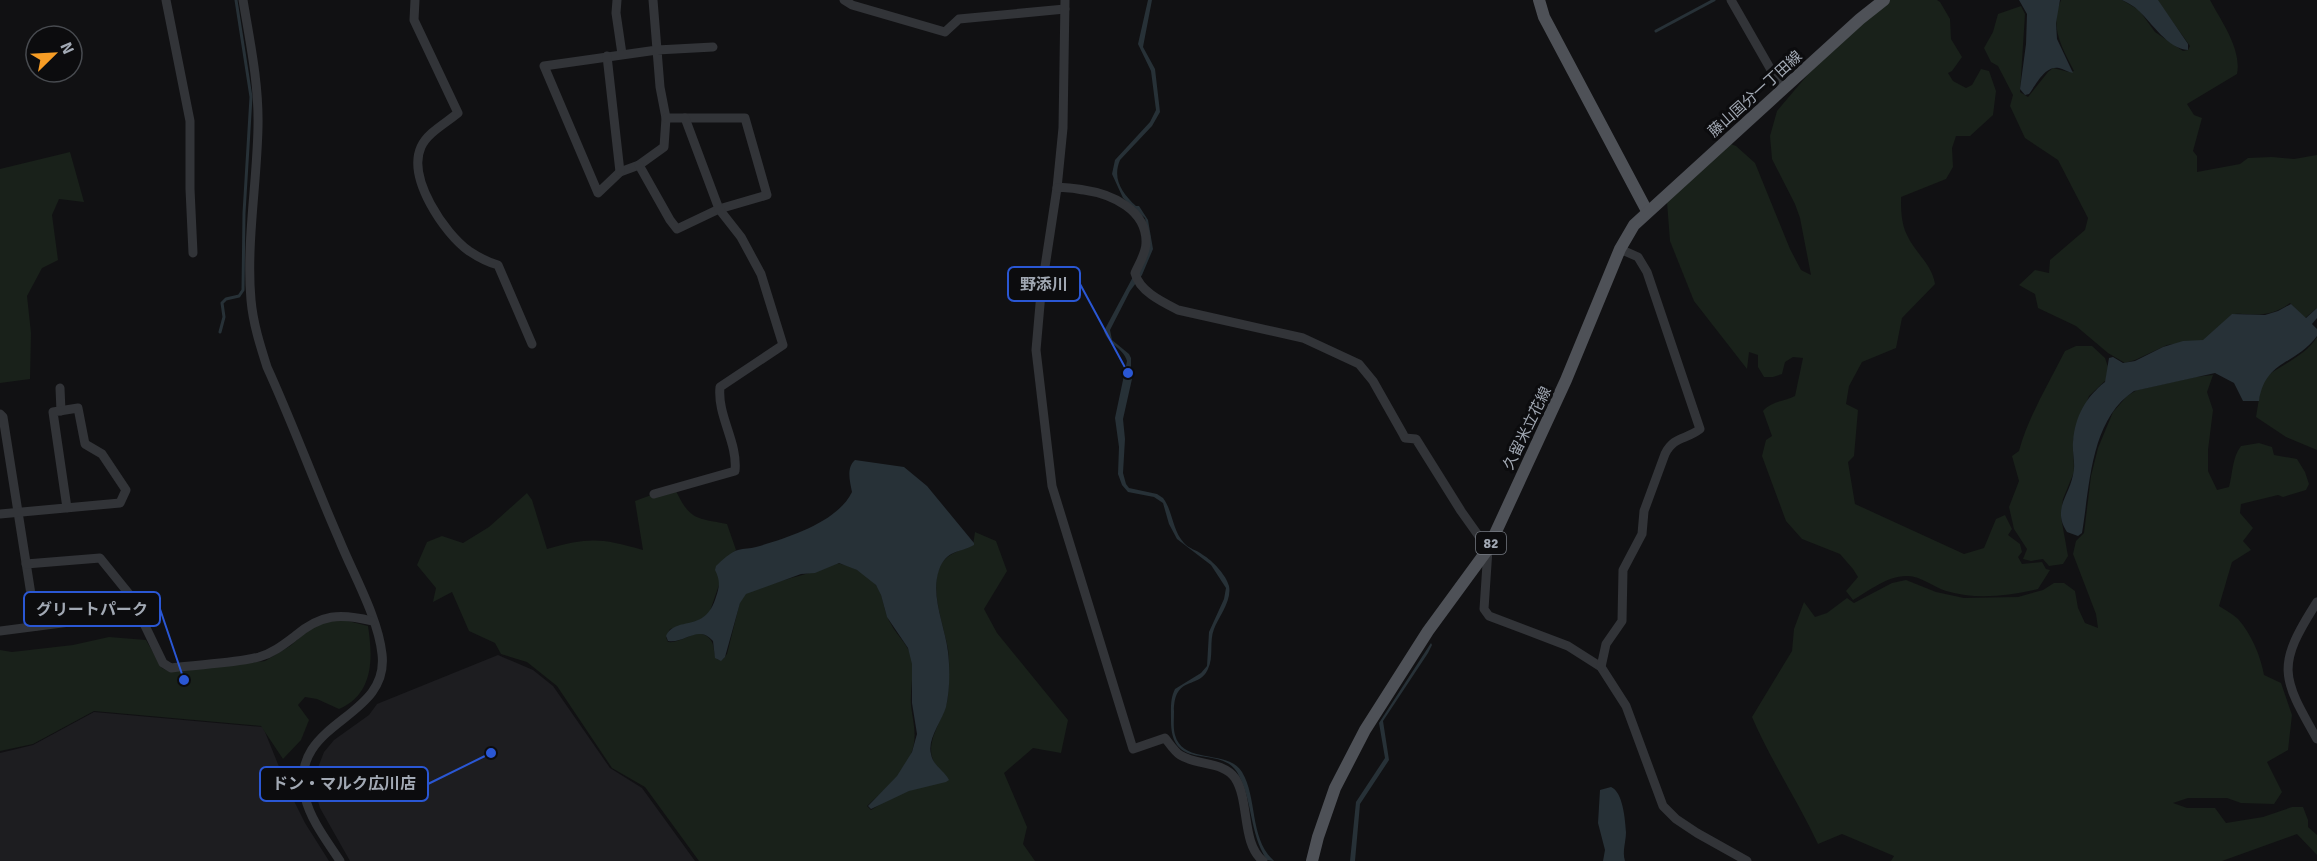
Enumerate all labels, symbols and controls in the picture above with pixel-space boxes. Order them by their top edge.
north arrow [24,24,84,84]
text: N [55,39,78,57]
street label: 藤山国分一丁田線 [1704,47,1806,141]
callout: 野添川 [1008,267,1080,301]
text: 野添川 [1020,275,1068,295]
street label: 久留米立花線 [1499,384,1555,472]
road number: 82 [1476,532,1506,554]
callout: グリートパーク [24,592,160,626]
text: グリートパーク [36,600,148,620]
callout: ドン・マルク広川店 [260,767,428,801]
text: ドン・マルク広川店 [272,774,416,794]

